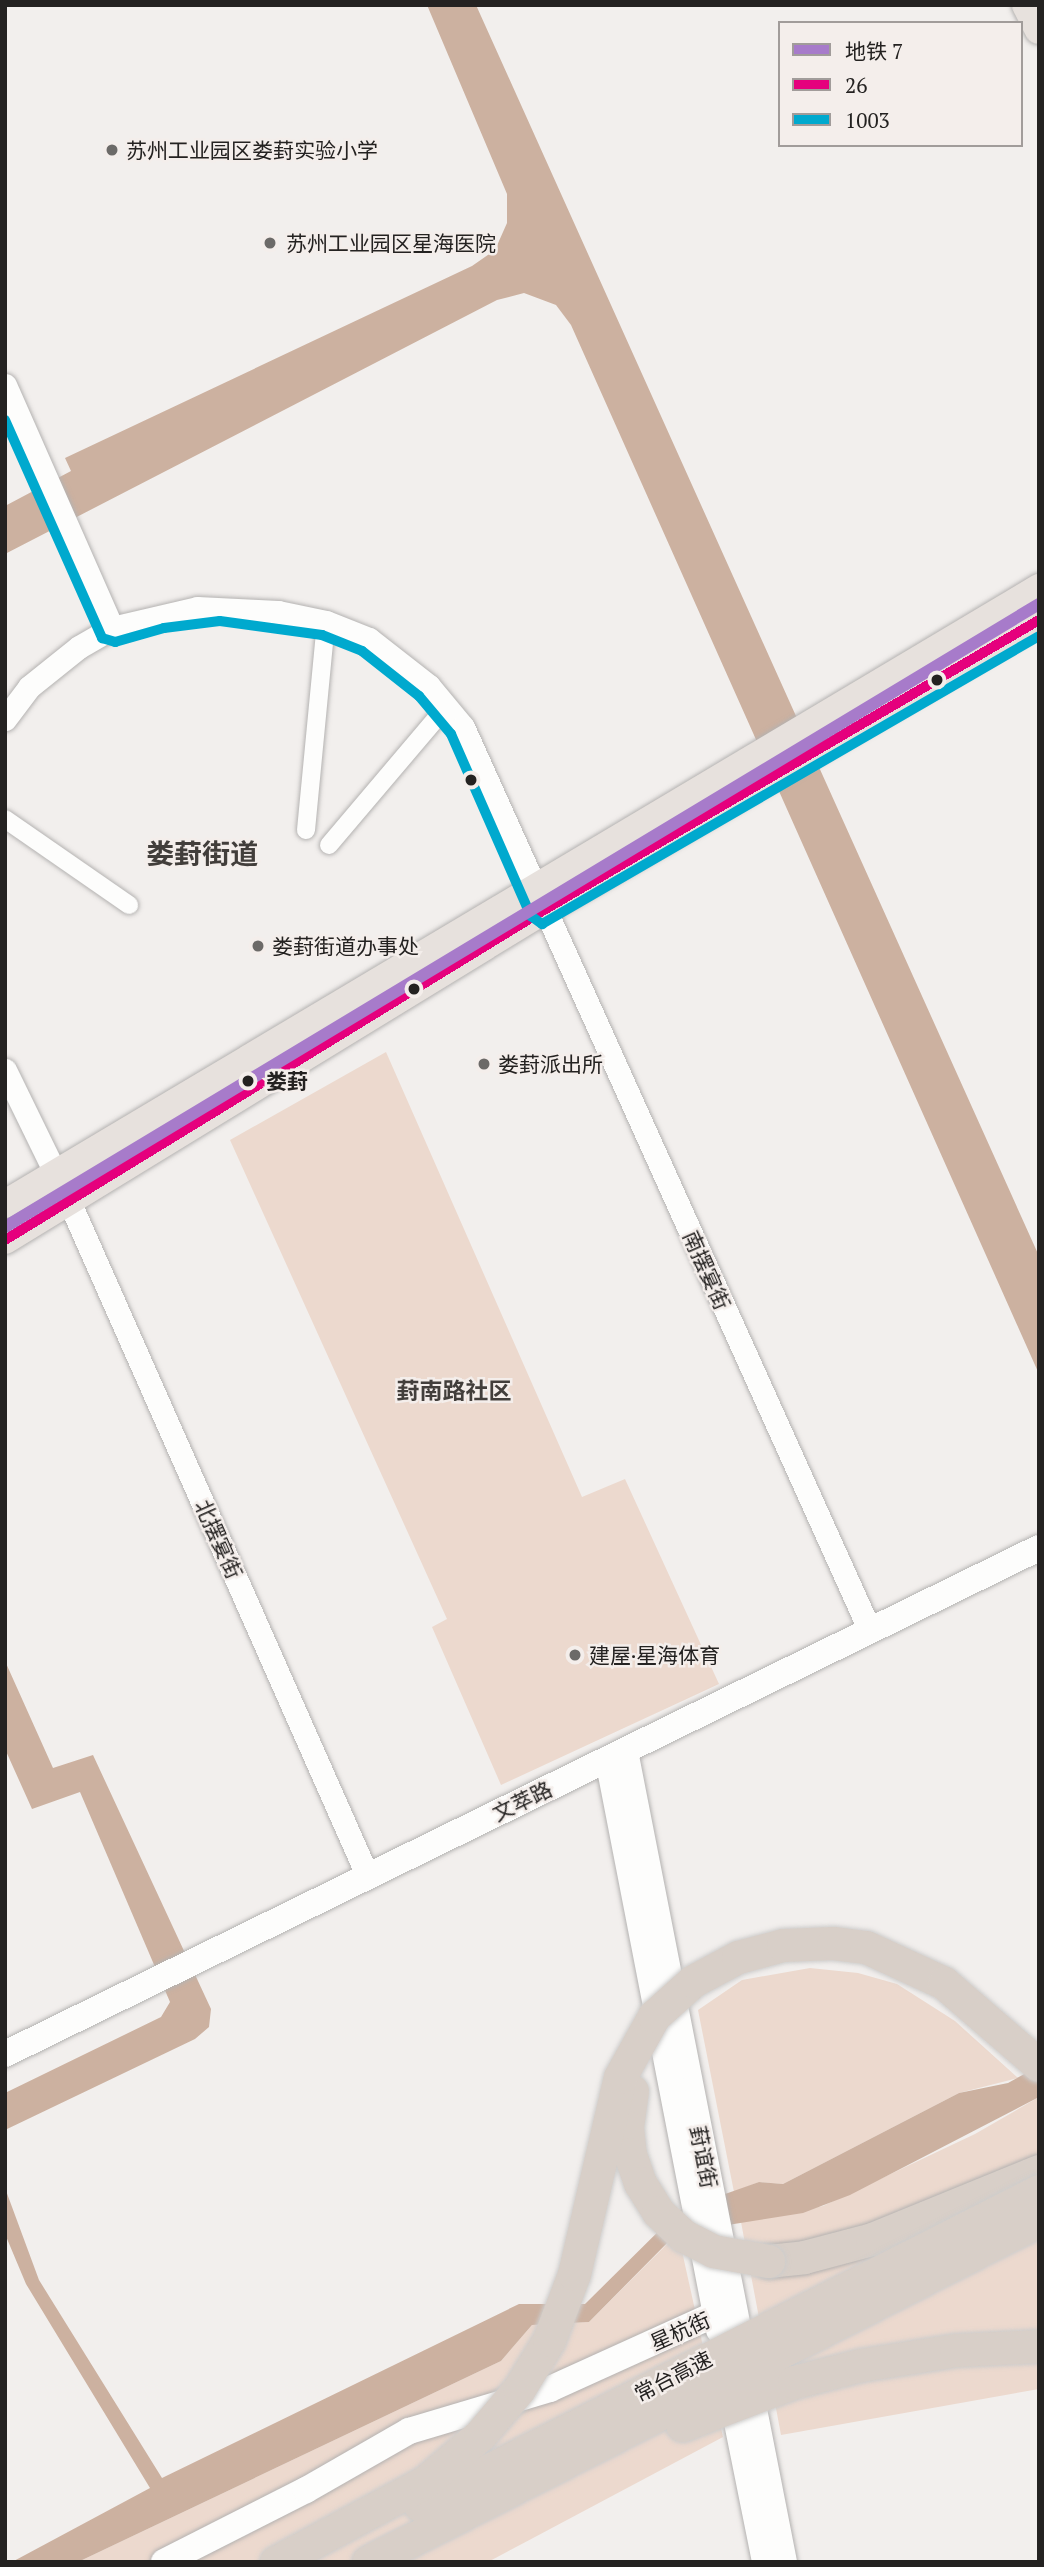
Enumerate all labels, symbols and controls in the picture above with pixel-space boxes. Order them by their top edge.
legend [778,21,1023,147]
text: 地铁 7 [845,37,903,65]
text: 26 [845,71,867,99]
text: 1003 [845,106,890,134]
place label: 苏州工业园区娄葑实验小学 [126,137,378,163]
marker: 苏州工业园区娄葑实验小学 [104,142,120,158]
place label: 苏州工业园区星海医院 [286,230,496,256]
marker: 苏州工业园区星海医院 [260,233,280,253]
unlabelled marker [930,673,944,687]
unlabelled marker [464,773,478,787]
district label: 娄葑街道 [146,837,258,871]
place label: 娄葑街道办事处 [272,933,419,959]
marker: 娄葑街道办事处 [250,938,266,954]
unlabelled marker [407,982,421,996]
place label: 娄葑派出所 [498,1051,603,1077]
marker: 娄葑派出所 [476,1056,492,1072]
place label: 娄葑 [266,1068,308,1094]
marker: 娄葑 [236,1069,260,1093]
street label: 南摆宴街 [678,1227,736,1313]
district label: 葑南路社区 [397,1377,511,1405]
street label: 北摆宴街 [190,1496,248,1582]
place label: 建屋·星海体育 [589,1642,720,1668]
marker: 建屋·星海体育 [567,1647,583,1663]
street label: 文萃路 [488,1776,556,1826]
street label: 葑谊街 [686,2124,722,2190]
street label: 星杭街 [646,2307,714,2355]
street label: 常台高速 [630,2346,716,2406]

